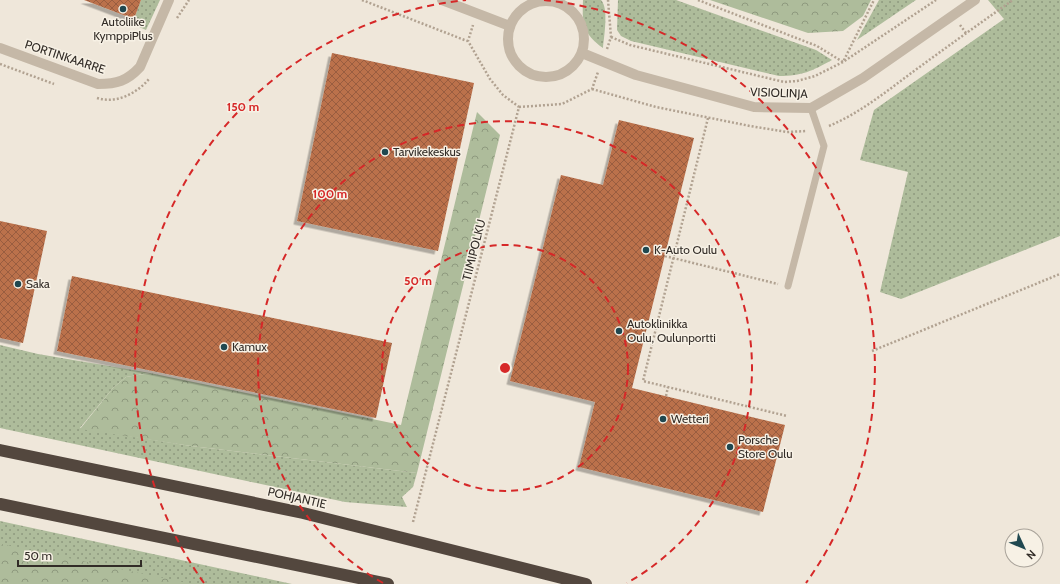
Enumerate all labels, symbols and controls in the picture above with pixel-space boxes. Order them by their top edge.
marker: Autoliike KymppiPlus [118,4,128,14]
place label: Autoliike KymppiPlus [93,14,153,43]
street label: PORTINKAARRE [23,36,108,77]
street label: VISIOLINJA [750,84,809,101]
text: 150 m [227,99,259,114]
place label: Tarvikekeskus [393,144,461,159]
marker: Tarvikekeskus [380,147,390,157]
text: 100 m [313,186,347,201]
street label: TIIMIPOLKU [459,218,488,282]
place label: K-Auto Oulu [654,242,717,257]
marker: K-Auto Oulu [641,245,651,255]
text: 50 m [404,273,432,288]
place label: Saka [26,276,50,291]
marker: Saka [13,279,23,289]
place label: Autoklinikka Oulu, Oulunportti [627,316,716,345]
marker: Autoklinikka Oulu, Oulunportti [614,326,624,336]
place label: Kamux [232,339,267,354]
marker: Kamux [219,342,229,352]
centre of rings [498,361,512,375]
place label: Wetteri [671,411,709,426]
marker: Wetteri [658,414,668,424]
place label: Porsche Store Oulu [738,432,793,461]
marker: Porsche Store Oulu [725,442,735,452]
street label: POHJANTIE [266,484,328,512]
north arrow [1004,528,1044,568]
scale bar [18,542,141,568]
text: N [1023,547,1039,563]
text: 50 m [24,548,52,563]

